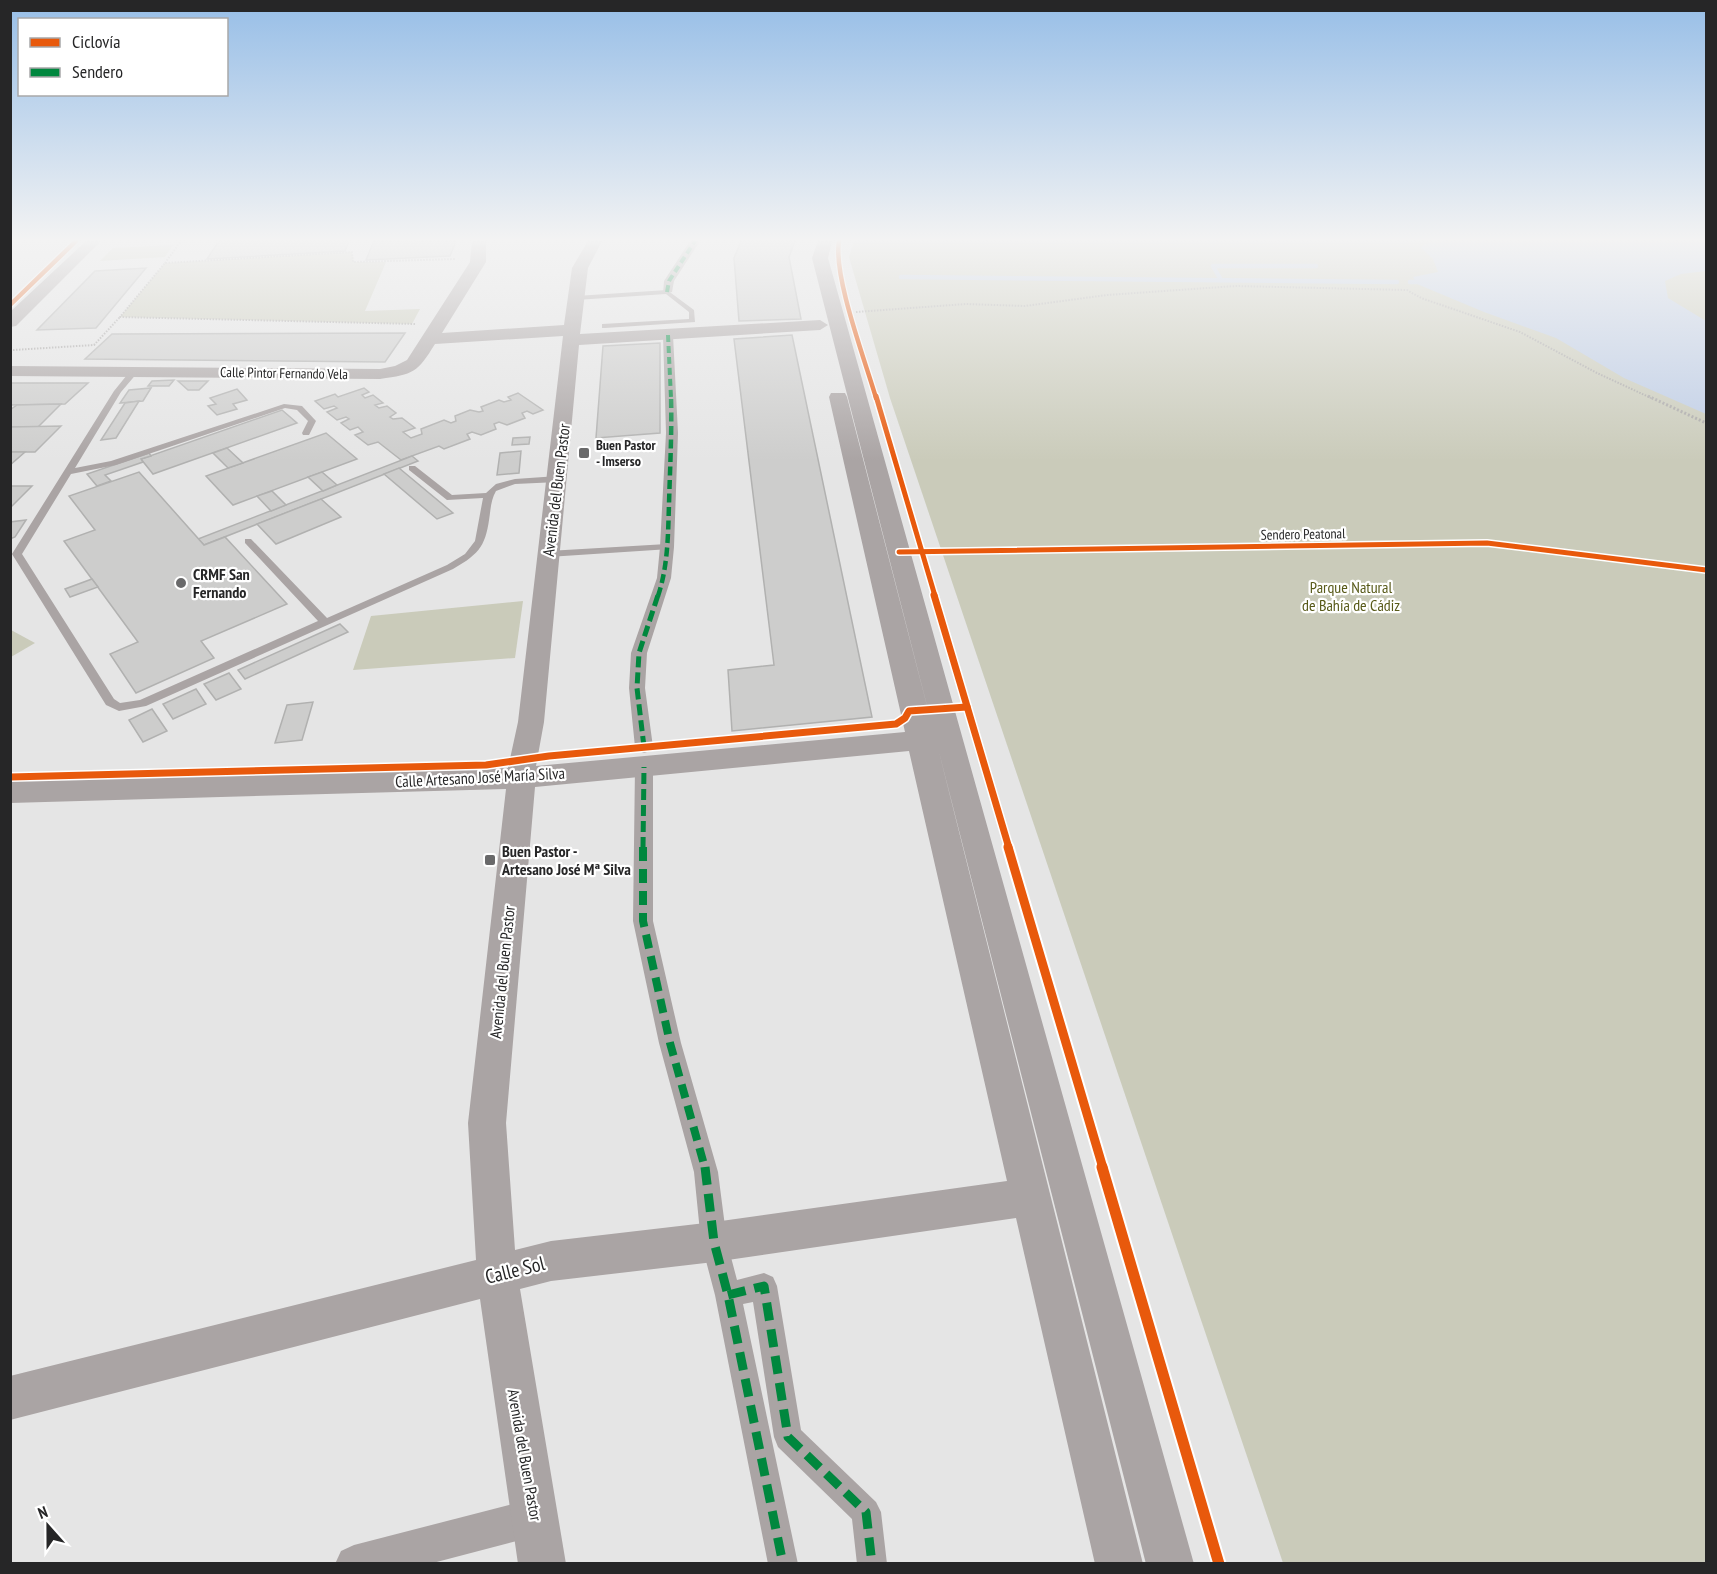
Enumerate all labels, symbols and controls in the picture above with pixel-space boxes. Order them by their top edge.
legend [18,18,228,96]
text: Ciclovía [72,30,120,53]
text: Sendero [72,60,123,83]
street label: Calle Pintor Fernando Vela [220,363,348,383]
street label: Avenida del Buen Pastor [538,422,574,557]
place label: Buen Pastor - Imserso [596,436,657,470]
marker: Buen Pastor - Imserso [577,446,591,460]
street label: Sendero Peatonal [1260,524,1346,544]
place label: CRMF San Fernando [193,564,250,602]
marker: CRMF San Fernando [174,576,188,590]
park label: Parque Natural de Bahía de Cádiz [1302,577,1400,615]
street label: Calle Artesano José María Silva [395,763,565,791]
place label: Buen Pastor - Artesano José Mª Silva [501,841,631,879]
marker: Buen Pastor - Artesano José Mª Silva [483,853,497,867]
street label: Avenida del Buen Pastor [485,904,519,1039]
street label: Calle Sol [482,1250,548,1290]
street label: Avenida del Buen Pastor [504,1388,547,1523]
north arrow [18,1496,78,1556]
text: N [35,1501,50,1523]

